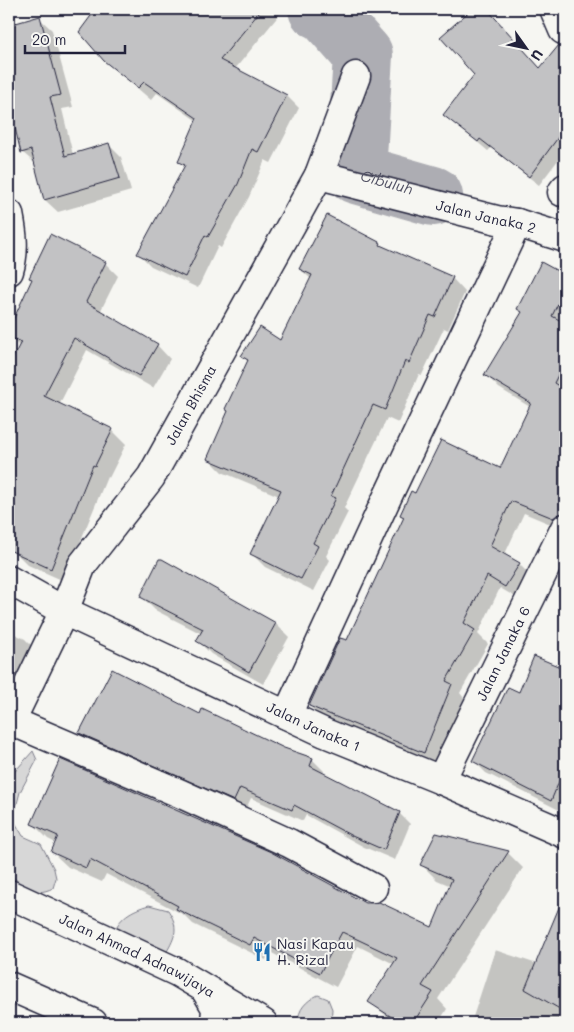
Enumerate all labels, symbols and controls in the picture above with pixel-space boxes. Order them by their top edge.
scale bar [25,22,125,54]
north arrow [502,22,552,72]
text: 20 m [32,29,66,49]
text: U [527,46,548,65]
water label: Cibuluh [358,165,415,199]
street label: Jalan Janaka 2 [434,195,538,237]
street label: Jalan Bhisma [161,362,220,448]
street label: Jalan Janaka 6 [472,603,534,704]
street label: Jalan Janaka 1 [264,697,363,755]
street label: Jalan Ahmad Adnawijaya [56,909,219,1001]
place label: Nasi Kapau H. Rizal [277,934,354,969]
restaurant icon: Nasi Kapau H. Rizal [251,941,273,963]

